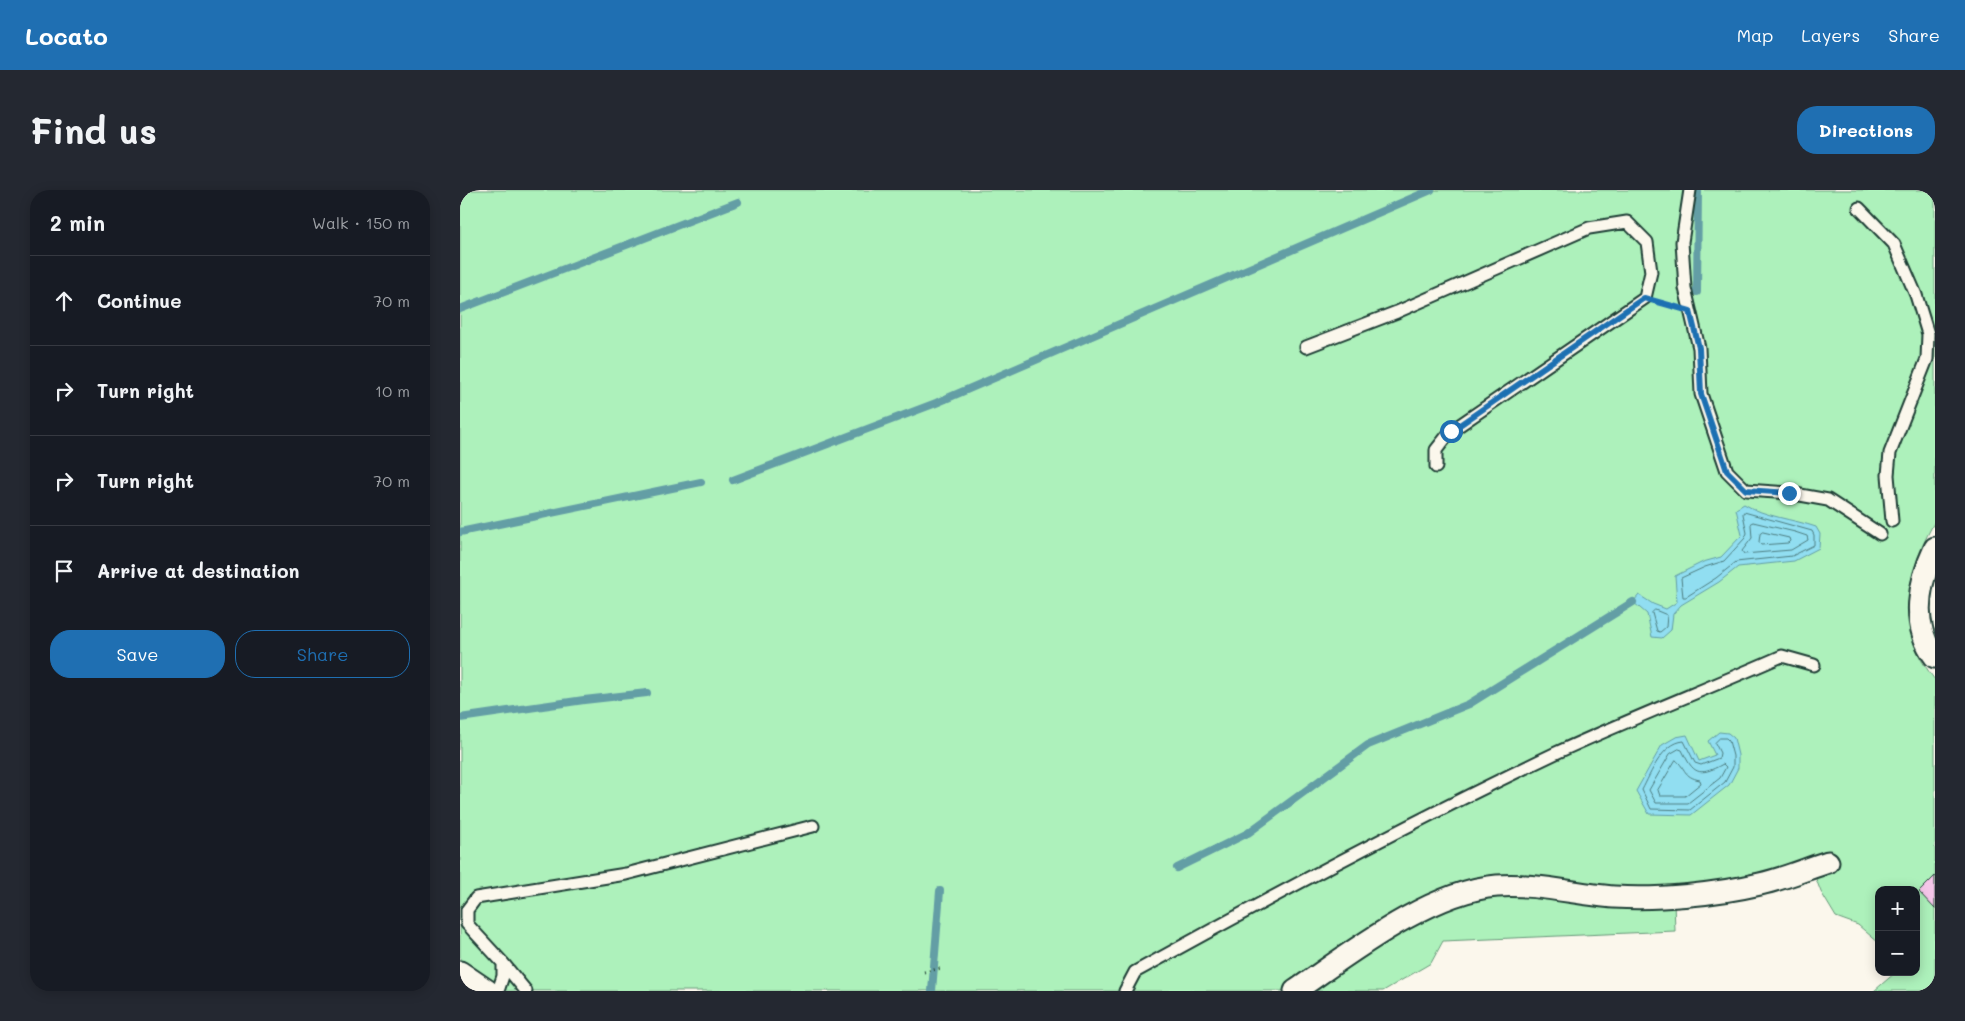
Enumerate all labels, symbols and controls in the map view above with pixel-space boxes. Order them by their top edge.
text: Locato [25,20,108,51]
text: Map [1737,23,1773,47]
text: Layers [1801,23,1860,47]
text: Share [1888,23,1940,47]
button: Directions [1797,106,1935,154]
text: Find us [30,107,157,153]
text: 2 min [50,209,105,236]
text: Walk · 150 m [312,212,410,233]
icon: ahead [50,287,78,315]
text: Continue [97,288,182,313]
text: 70 m [373,290,410,311]
icon: right [50,377,78,405]
text: Turn right [97,378,194,403]
text: 10 m [375,380,410,401]
route start [1440,420,1463,443]
icon: right [50,467,78,495]
text: Turn right [97,468,194,493]
text: 70 m [373,470,410,491]
route end [1778,482,1801,505]
icon: arrive [50,557,78,585]
text: Arrive at destination [97,558,300,583]
button: Save [50,630,225,678]
button: Share [235,630,410,678]
map controls [1875,886,1920,976]
button: + [1875,886,1920,931]
button: − [1875,931,1920,976]

